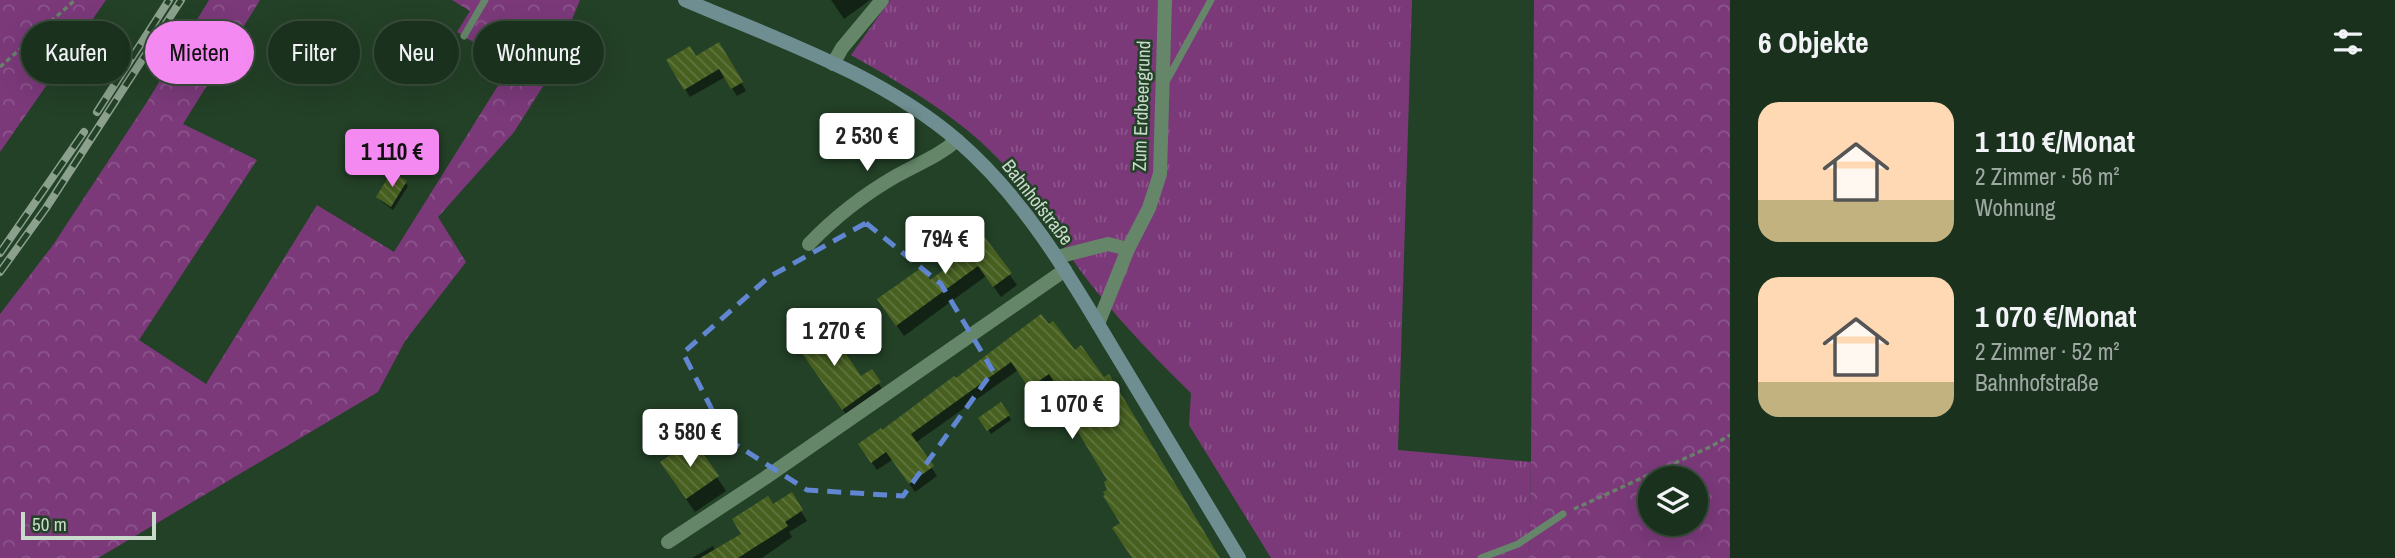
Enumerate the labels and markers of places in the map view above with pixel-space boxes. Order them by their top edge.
pin: 2 530 € [802,114,932,173]
pin: 1 110 € [327,130,457,189]
pin: 794 € [896,216,994,276]
pin: 1 270 € [769,308,899,368]
pin: 1 070 € [1007,382,1137,441]
pin: 3 580 € [625,410,755,469]

